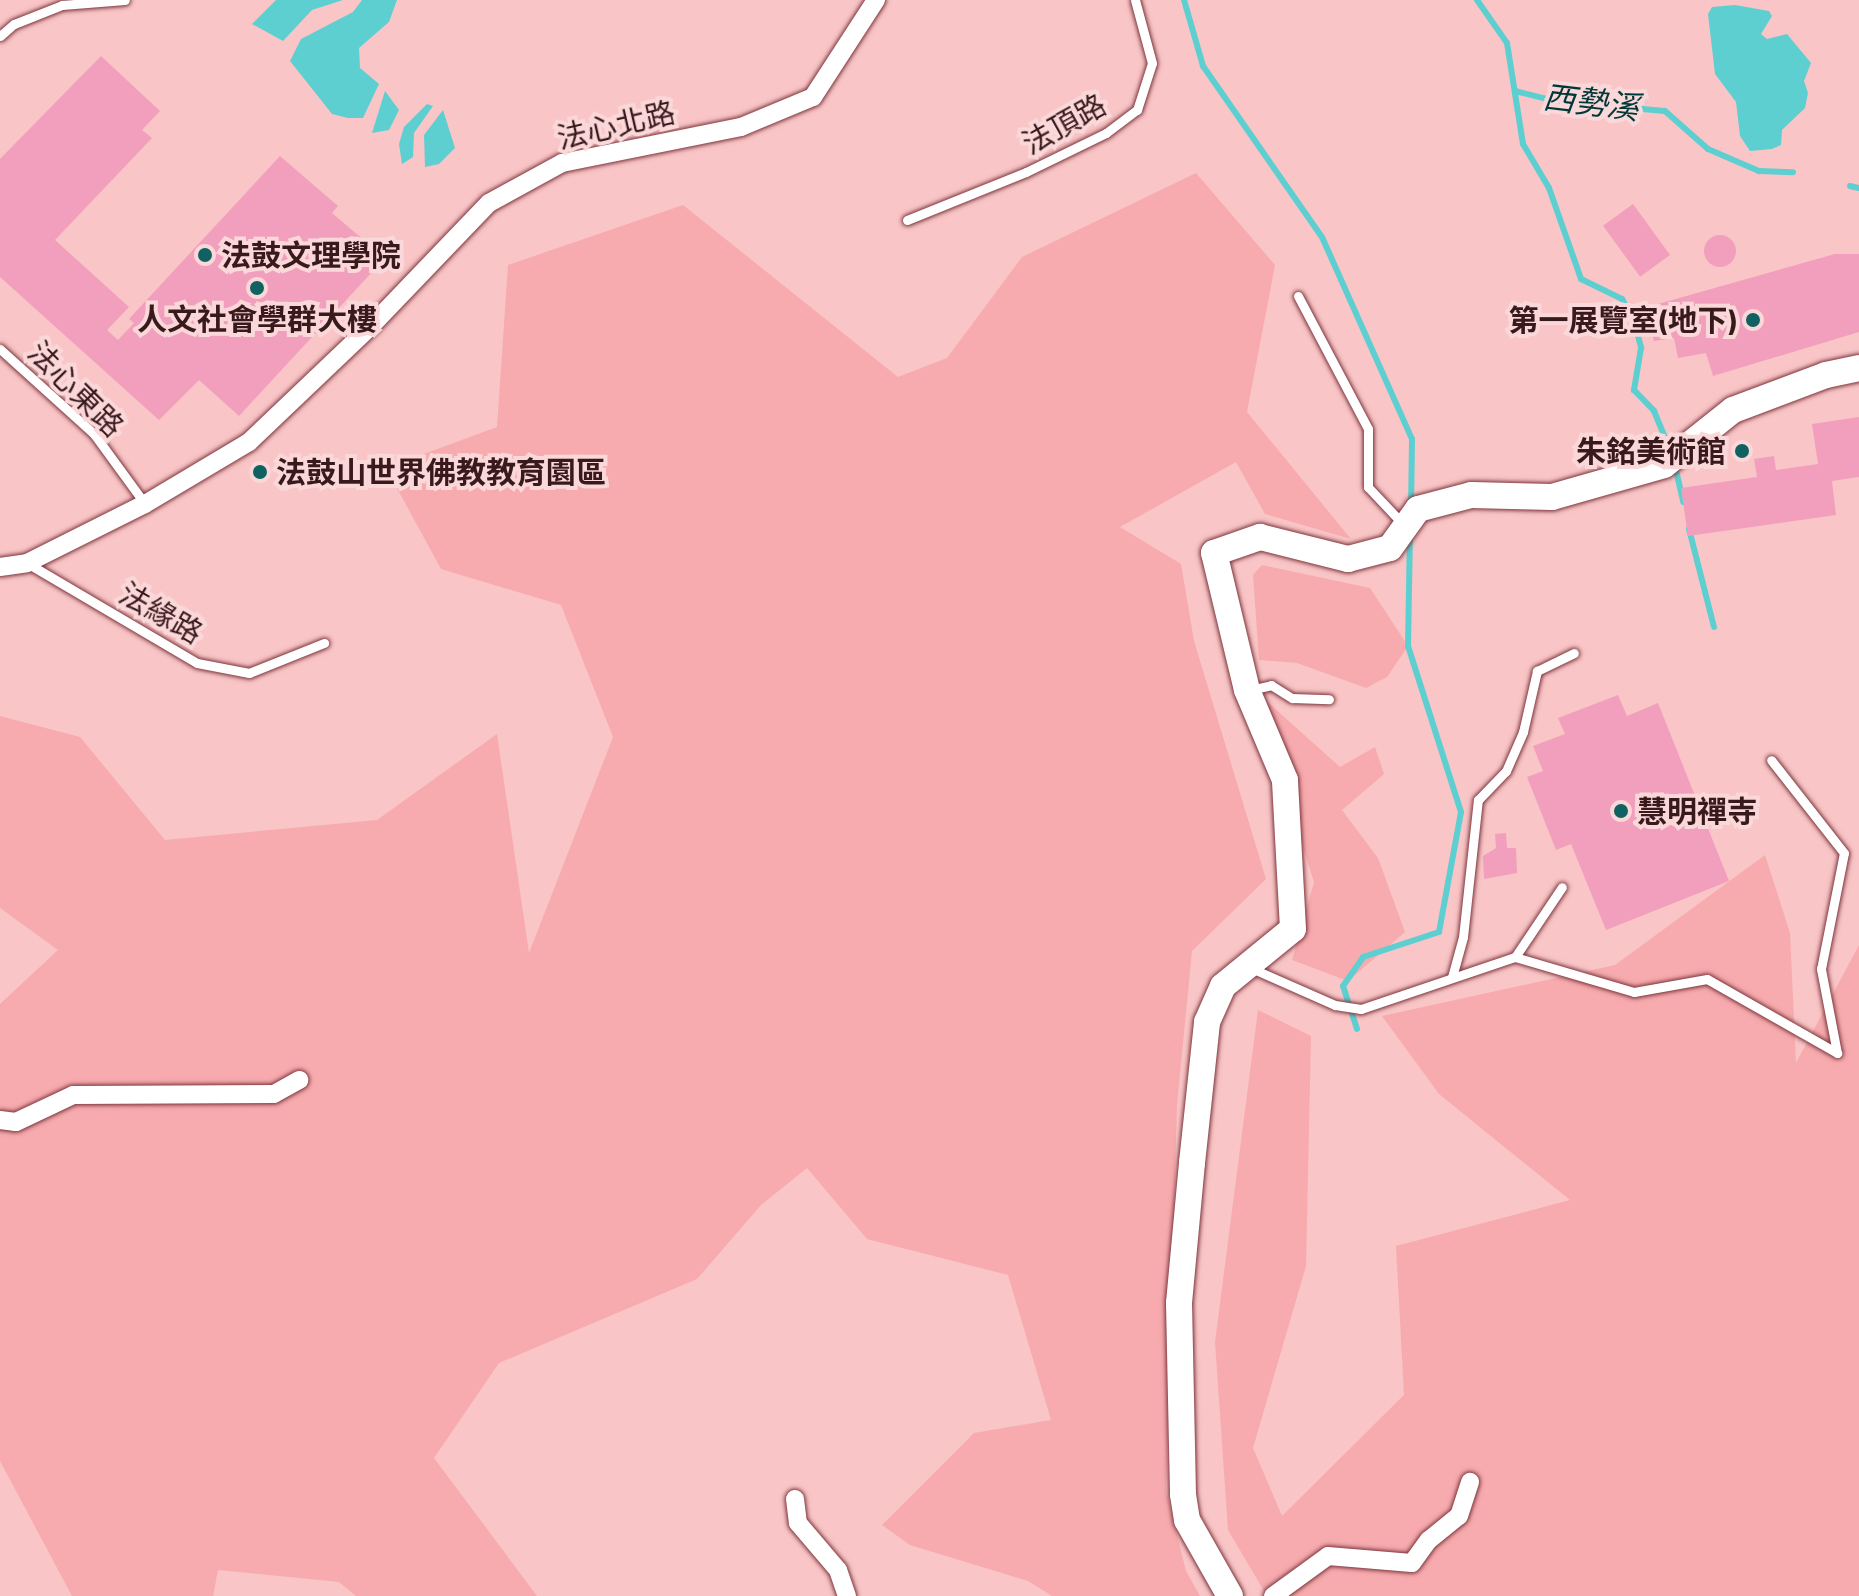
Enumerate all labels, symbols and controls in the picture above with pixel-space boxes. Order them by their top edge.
water label: 西勢溪 [1541,77,1641,127]
street label: 法頂路 [1016,86,1112,162]
street label: 法心北路 [553,94,679,156]
place label: 法鼓文理學院 [221,237,401,273]
marker: 法鼓文理學院 [196,246,214,264]
marker: 人文社會學群大樓 [248,279,266,297]
place label: 人文社會學群大樓 [137,301,377,337]
place label: 第一展覽室(地下) [1509,302,1737,338]
marker: 第一展覽室(地下) [1744,311,1762,329]
street label: 法心東路 [21,334,131,444]
place label: 朱銘美術館 [1576,433,1726,469]
marker: 朱銘美術館 [1733,442,1751,460]
place label: 法鼓山世界佛教教育園區 [276,454,606,490]
marker: 法鼓山世界佛教教育園區 [251,463,269,481]
street label: 法緣路 [113,575,209,651]
place label: 慧明禪寺 [1637,793,1757,829]
marker: 慧明禪寺 [1612,802,1630,820]

